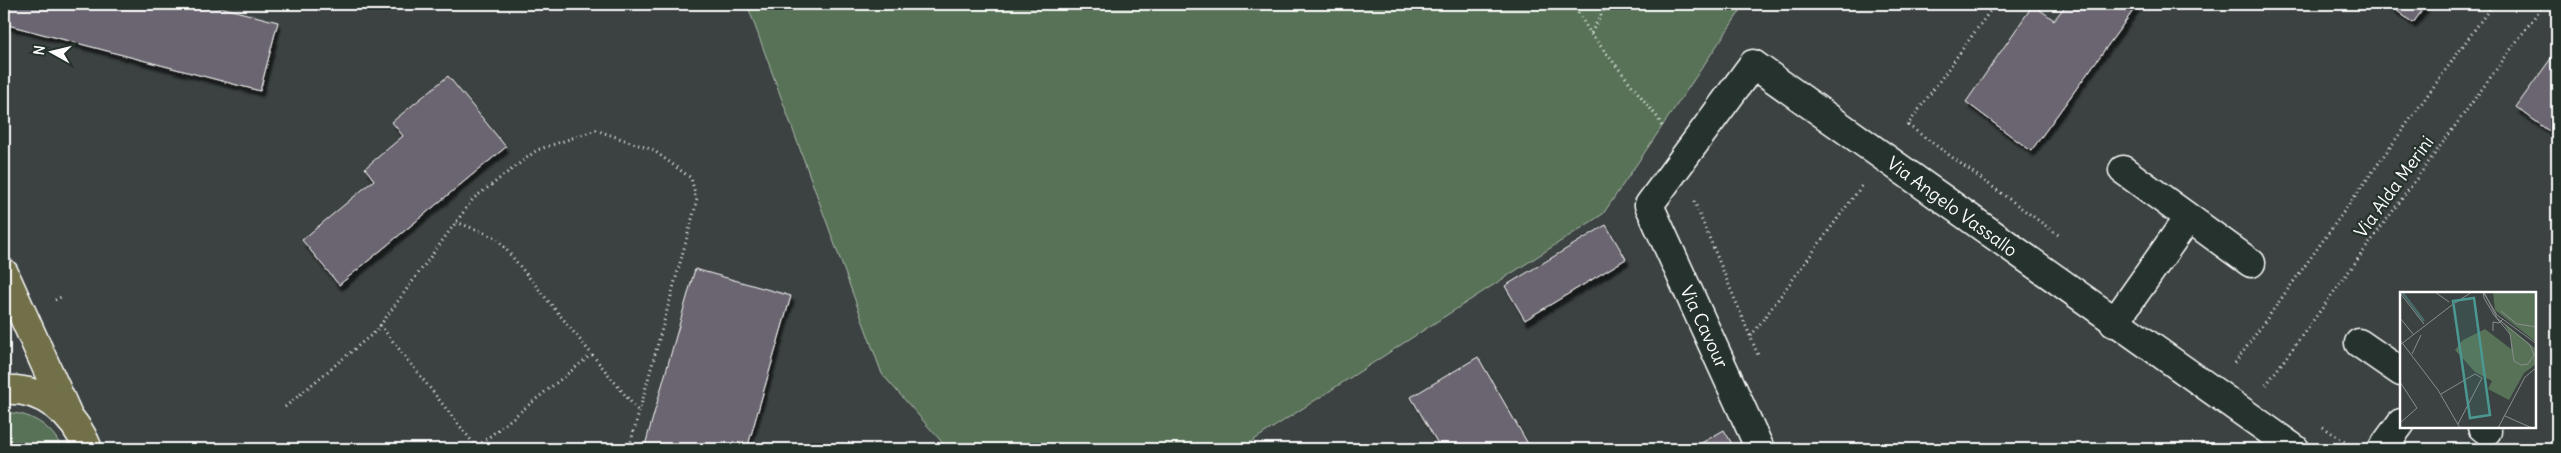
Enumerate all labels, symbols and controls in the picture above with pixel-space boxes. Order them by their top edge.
north arrow [28,28,78,78]
text: N [30,44,49,56]
street label: Via Alda Merini [2349,131,2438,242]
street label: Via Angelo Vassallo [1883,152,2022,262]
street label: Via Cavour [1675,282,1734,372]
inset map [2400,292,2536,428]

